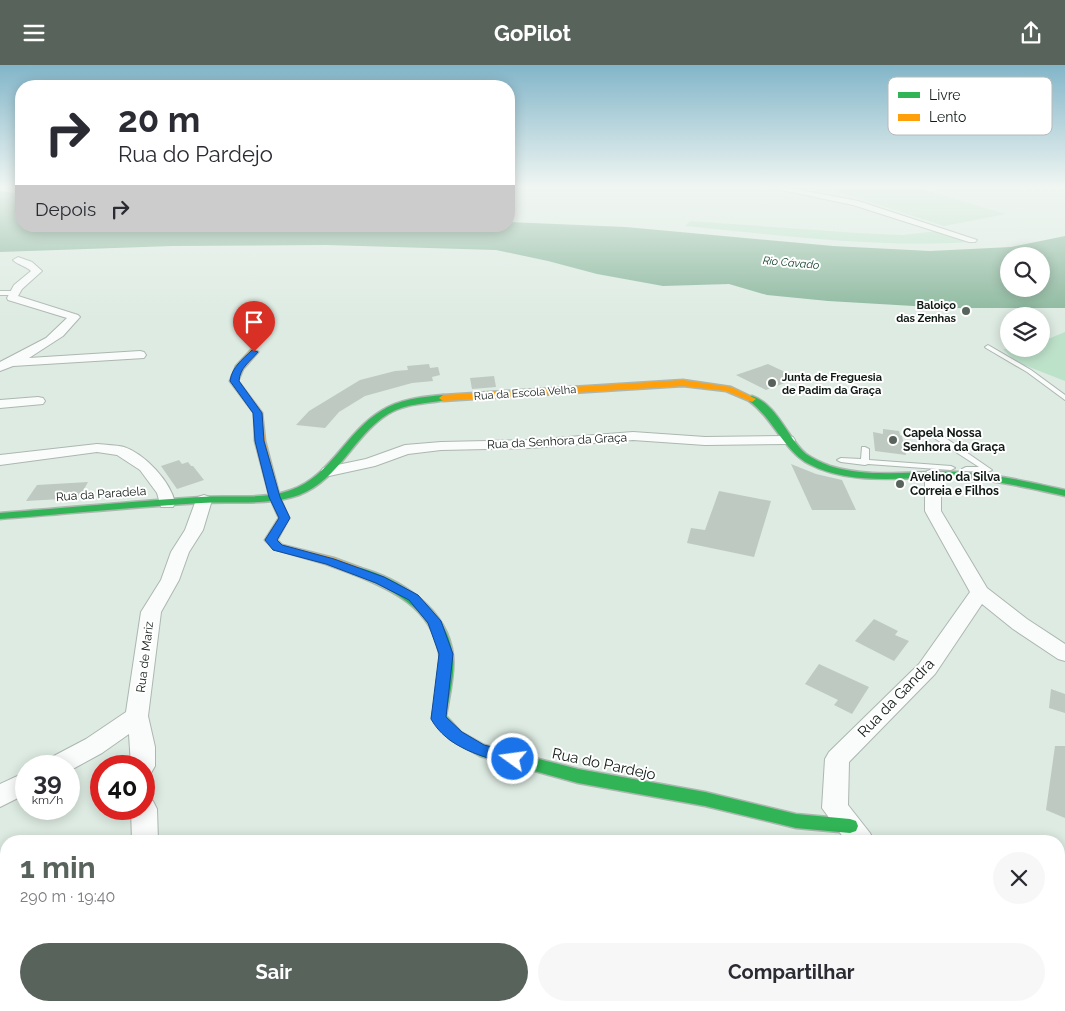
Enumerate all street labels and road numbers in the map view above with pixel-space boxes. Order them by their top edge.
street label: Rua da Escola Velha [473,383,577,403]
street label: Rua da Senhora da Graça [487,430,627,452]
street label: Rua da Paradela [55,484,147,504]
street label: Rua de Mariz [134,620,156,693]
street label: Rua da Gandra [854,655,938,741]
street label: Rua do Pardejo [550,744,658,784]

